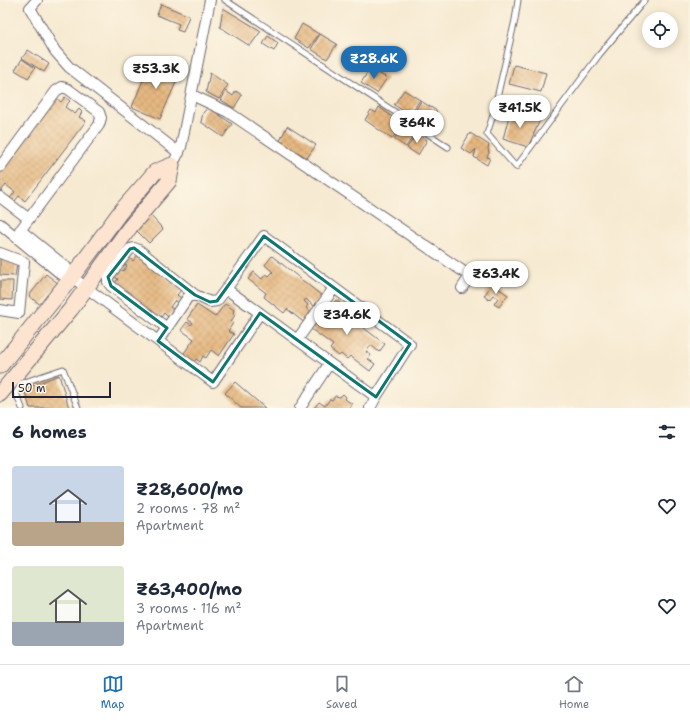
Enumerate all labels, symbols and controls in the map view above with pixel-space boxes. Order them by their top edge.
map controls [642,12,678,48]
button: locate [642,12,678,48]
pin: ₹28.6K [341,46,407,80]
text: ₹28.6K [350,50,398,67]
pin: ₹53.3K [123,56,189,90]
text: ₹53.3K [132,60,180,77]
pin: ₹41.5K [487,95,553,129]
text: ₹41.5K [498,99,542,116]
pin: ₹64K [393,110,441,144]
text: ₹64K [399,114,435,131]
pin: ₹63.4K [463,261,529,295]
text: ₹63.4K [472,265,520,282]
pin: ₹34.6K [314,302,380,336]
text: ₹34.6K [323,306,371,323]
scale bar [12,380,111,399]
text: 50 m [18,381,46,396]
text: 6 homes [12,421,87,443]
icon: filters [656,421,678,443]
text: ₹28,600/mo [136,478,243,500]
icon: home [44,482,92,530]
icon: heart [656,495,678,517]
text: 2 rooms · 78 m² [136,500,240,517]
text: Apartment [136,517,204,534]
text: ₹63,400/mo [136,578,242,600]
icon: home [44,582,92,630]
icon: heart [656,595,678,617]
text: 3 rooms · 116 m² [136,600,242,617]
text: Apartment [136,617,204,634]
tab: Map [101,673,124,712]
tab: Saved [326,673,357,712]
tab: Home [559,673,589,712]

